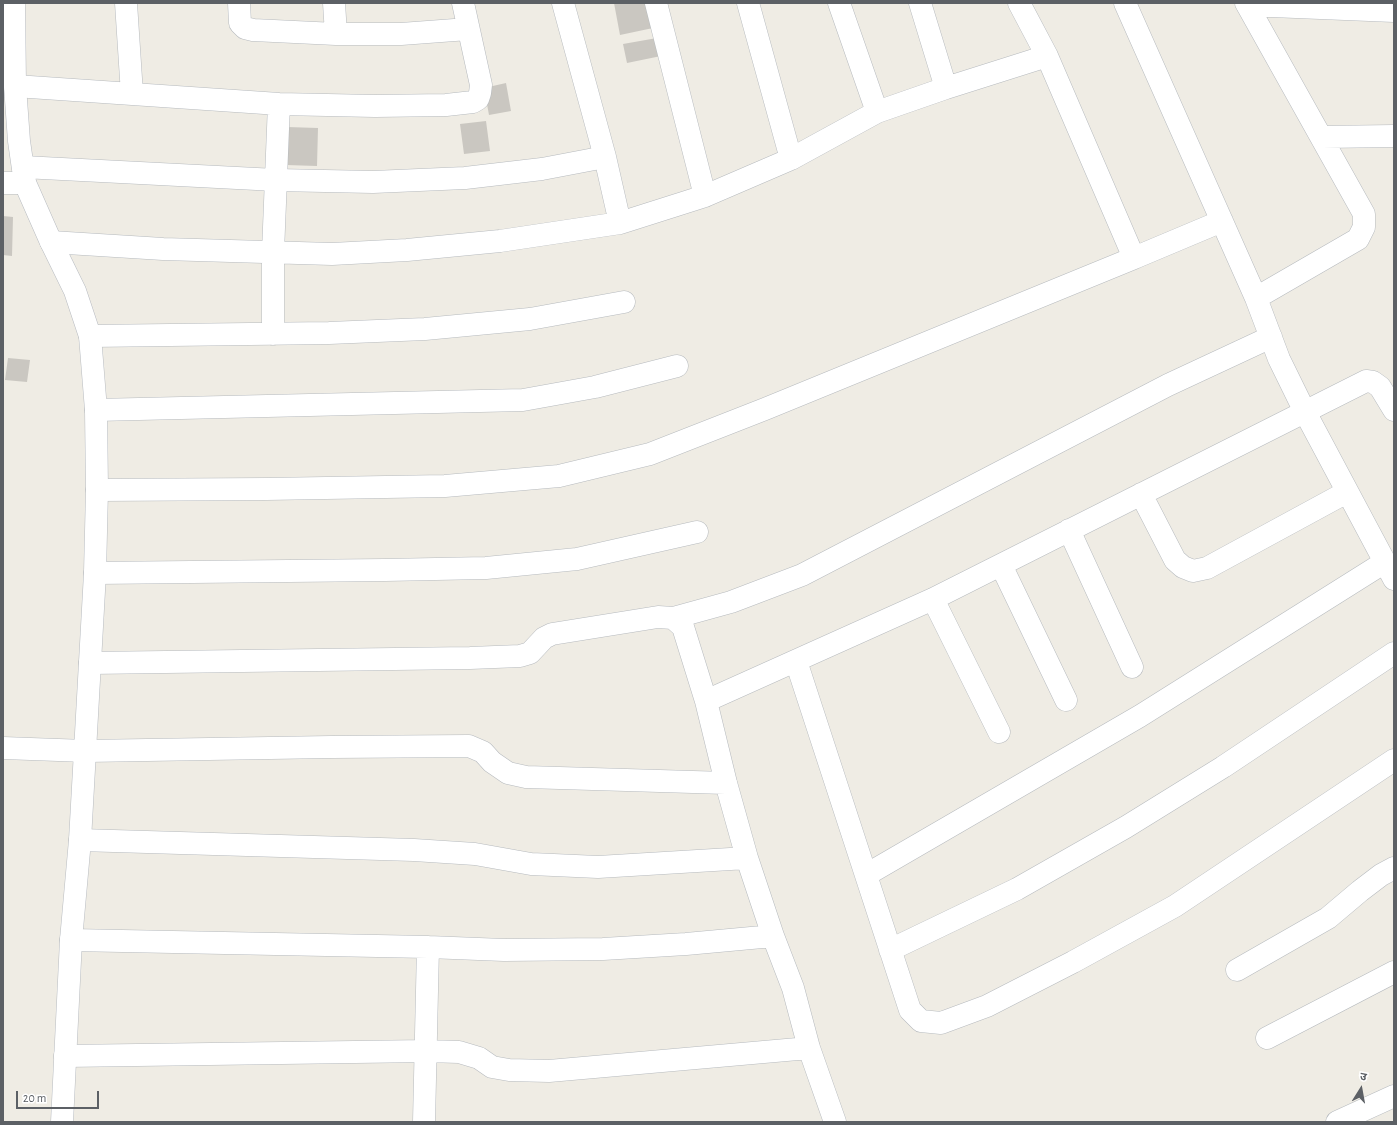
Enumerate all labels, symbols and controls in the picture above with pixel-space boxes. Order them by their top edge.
north arrow [1341,1069,1381,1109]
text: उ [1359,1071,1368,1083]
scale bar [18,1083,101,1109]
text: 20 m [23,1092,46,1104]

